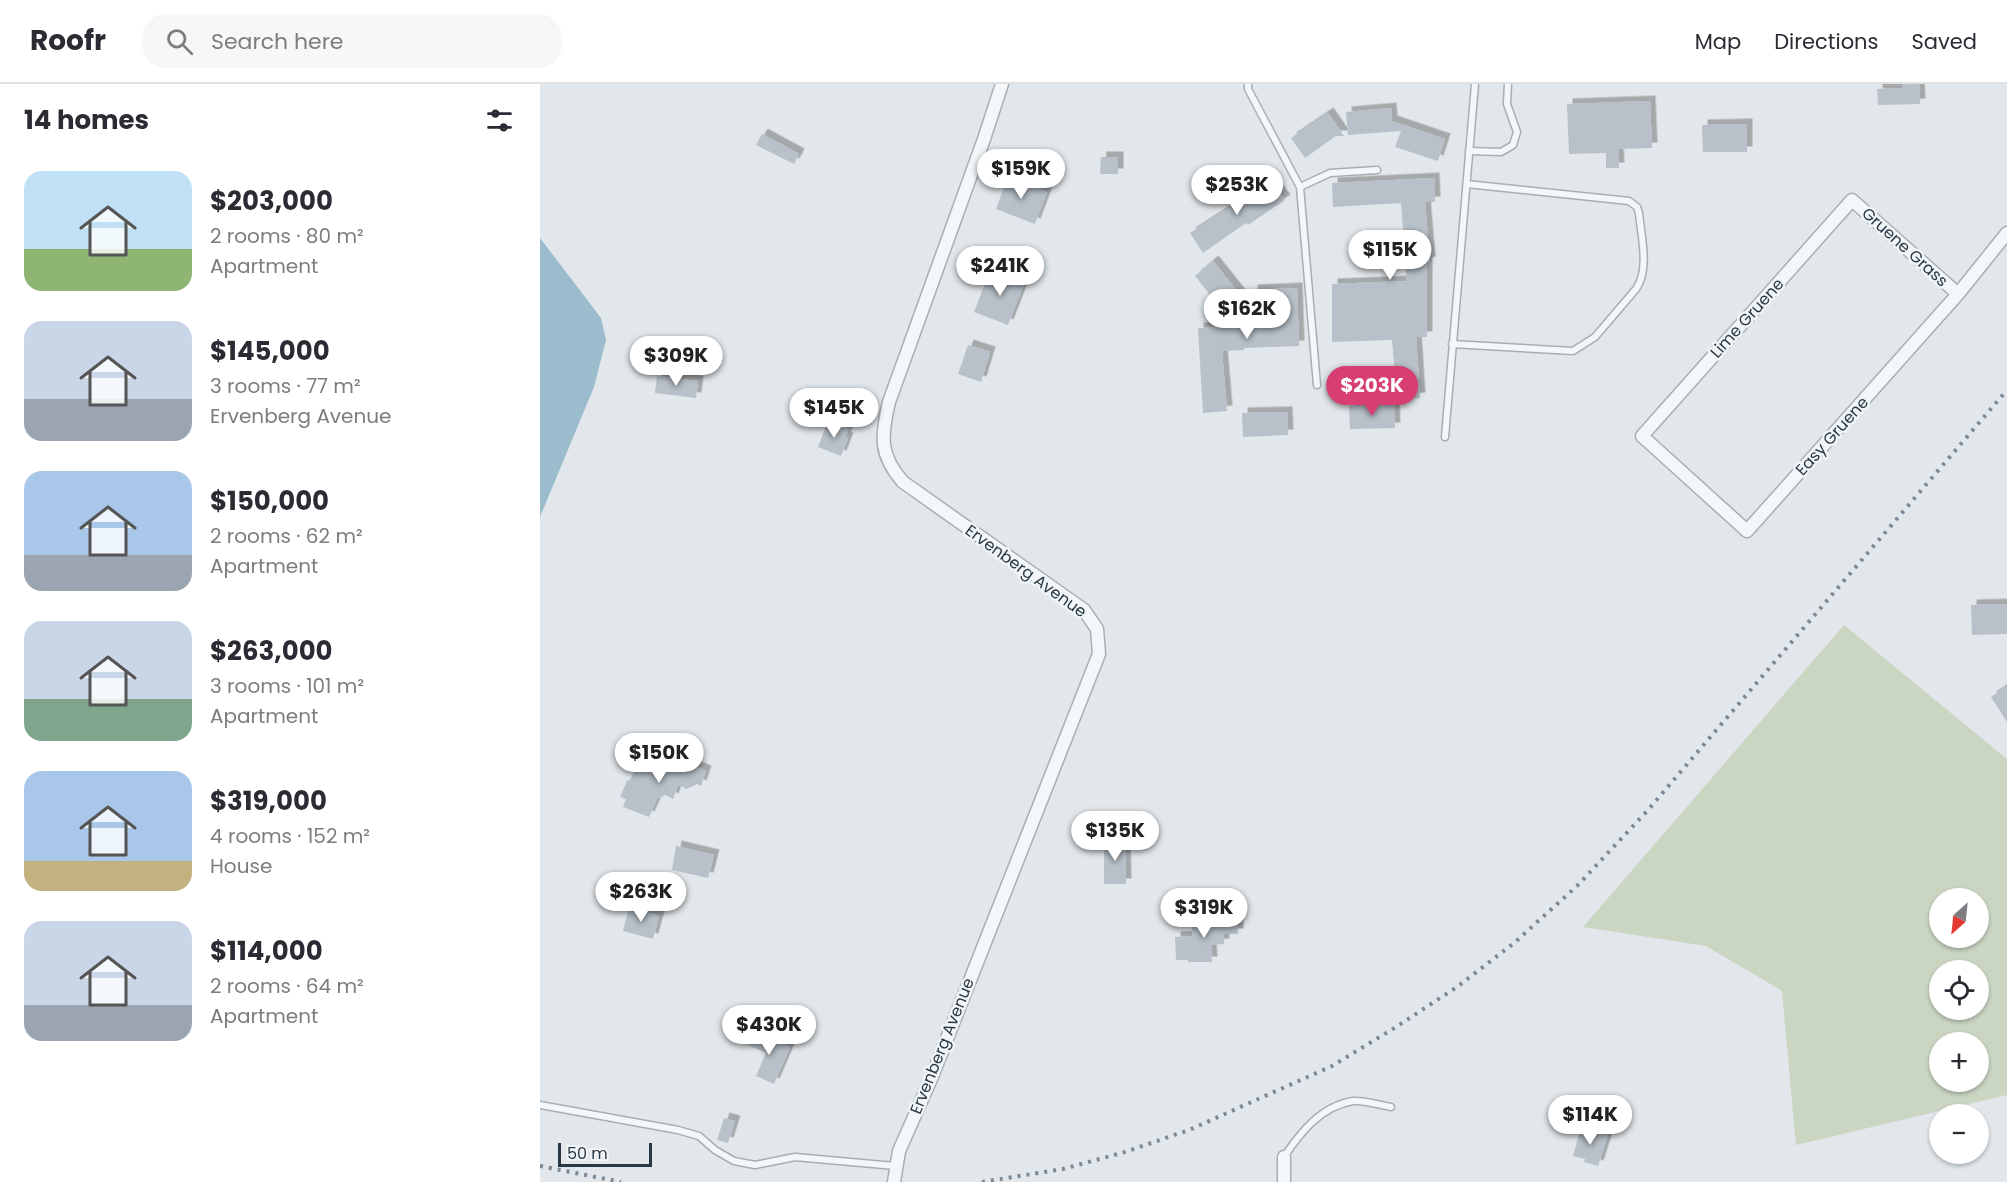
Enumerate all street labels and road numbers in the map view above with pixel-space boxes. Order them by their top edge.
street label: Gruene Grass [1857,202,1953,292]
street label: Lime Gruene [1705,273,1789,363]
street label: Easy Gruene [1790,391,1874,481]
street label: Ervenberg Avenue [961,519,1092,623]
street label: Ervenberg Avenue [904,974,980,1118]

